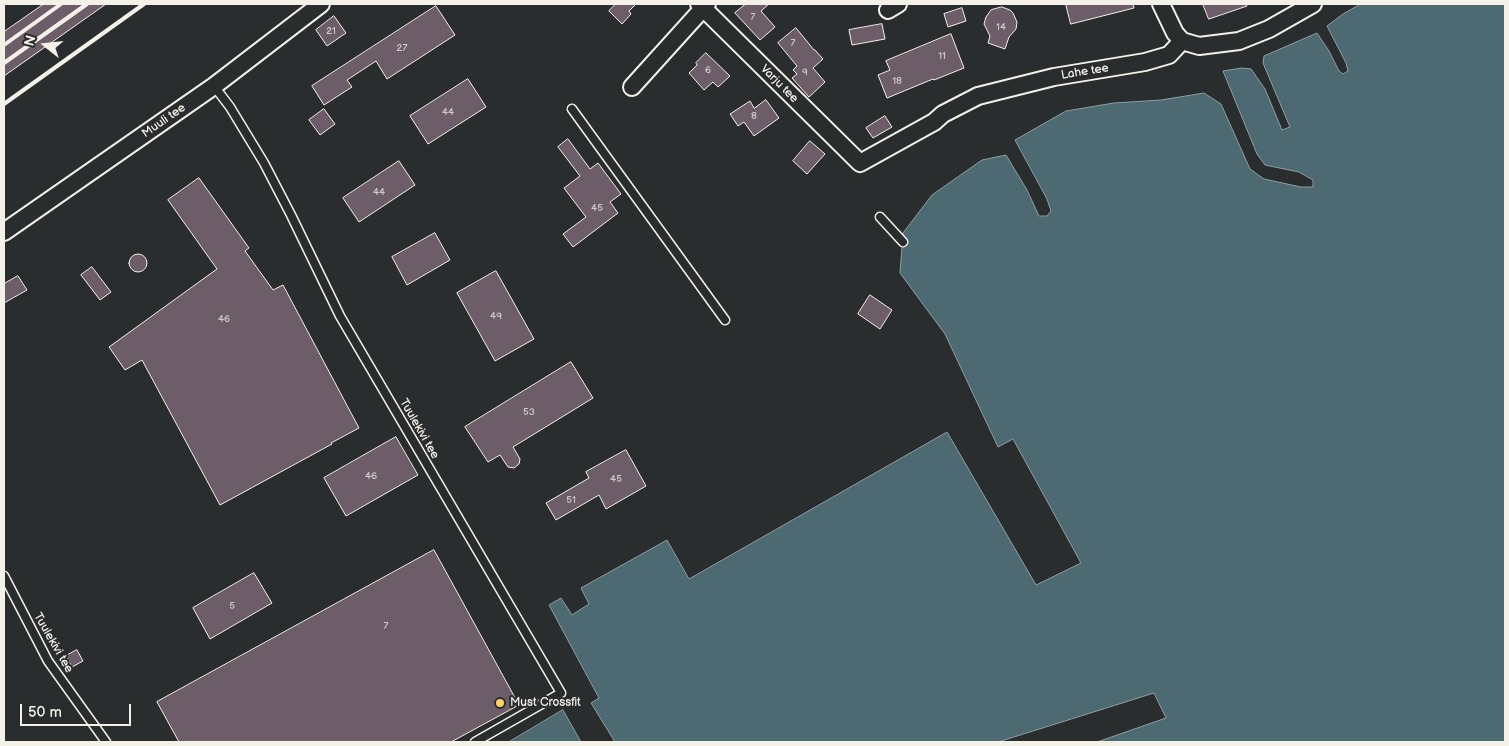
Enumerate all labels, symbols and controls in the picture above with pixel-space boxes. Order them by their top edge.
house number: 7 [751,11,755,23]
north arrow [20,20,70,70]
house number: 14 [996,21,1006,33]
house number: 21 [326,25,336,37]
text: N [20,33,40,48]
house number: 7 [791,37,795,49]
house number: 27 [397,42,407,54]
house number: 11 [938,50,946,62]
street label: Lahe tee [1060,61,1110,83]
street label: Varju tee [757,62,801,106]
house number: 6 [705,64,711,76]
house number: 9 [802,66,808,78]
house number: 18 [892,75,902,87]
street label: Muuli tee [139,101,189,141]
house number: 44 [442,106,454,118]
house number: 8 [751,110,757,122]
house number: 44 [373,186,385,198]
house number: 45 [591,202,603,214]
house number: 49 [490,310,502,322]
house number: 46 [218,313,230,325]
street label: Tuulekivi tee [396,396,442,462]
house number: 53 [523,406,535,418]
house number: 46 [365,470,377,482]
house number: 45 [610,473,622,485]
house number: 51 [566,494,576,506]
house number: 5 [229,600,235,612]
street label: Tuulekivi tee [30,610,76,676]
house number: 7 [384,620,388,632]
scale bar [22,694,134,726]
place label: Must Crossfit [510,696,581,710]
marker: Must Crossfit [494,697,506,709]
text: 50 m [28,703,62,722]

